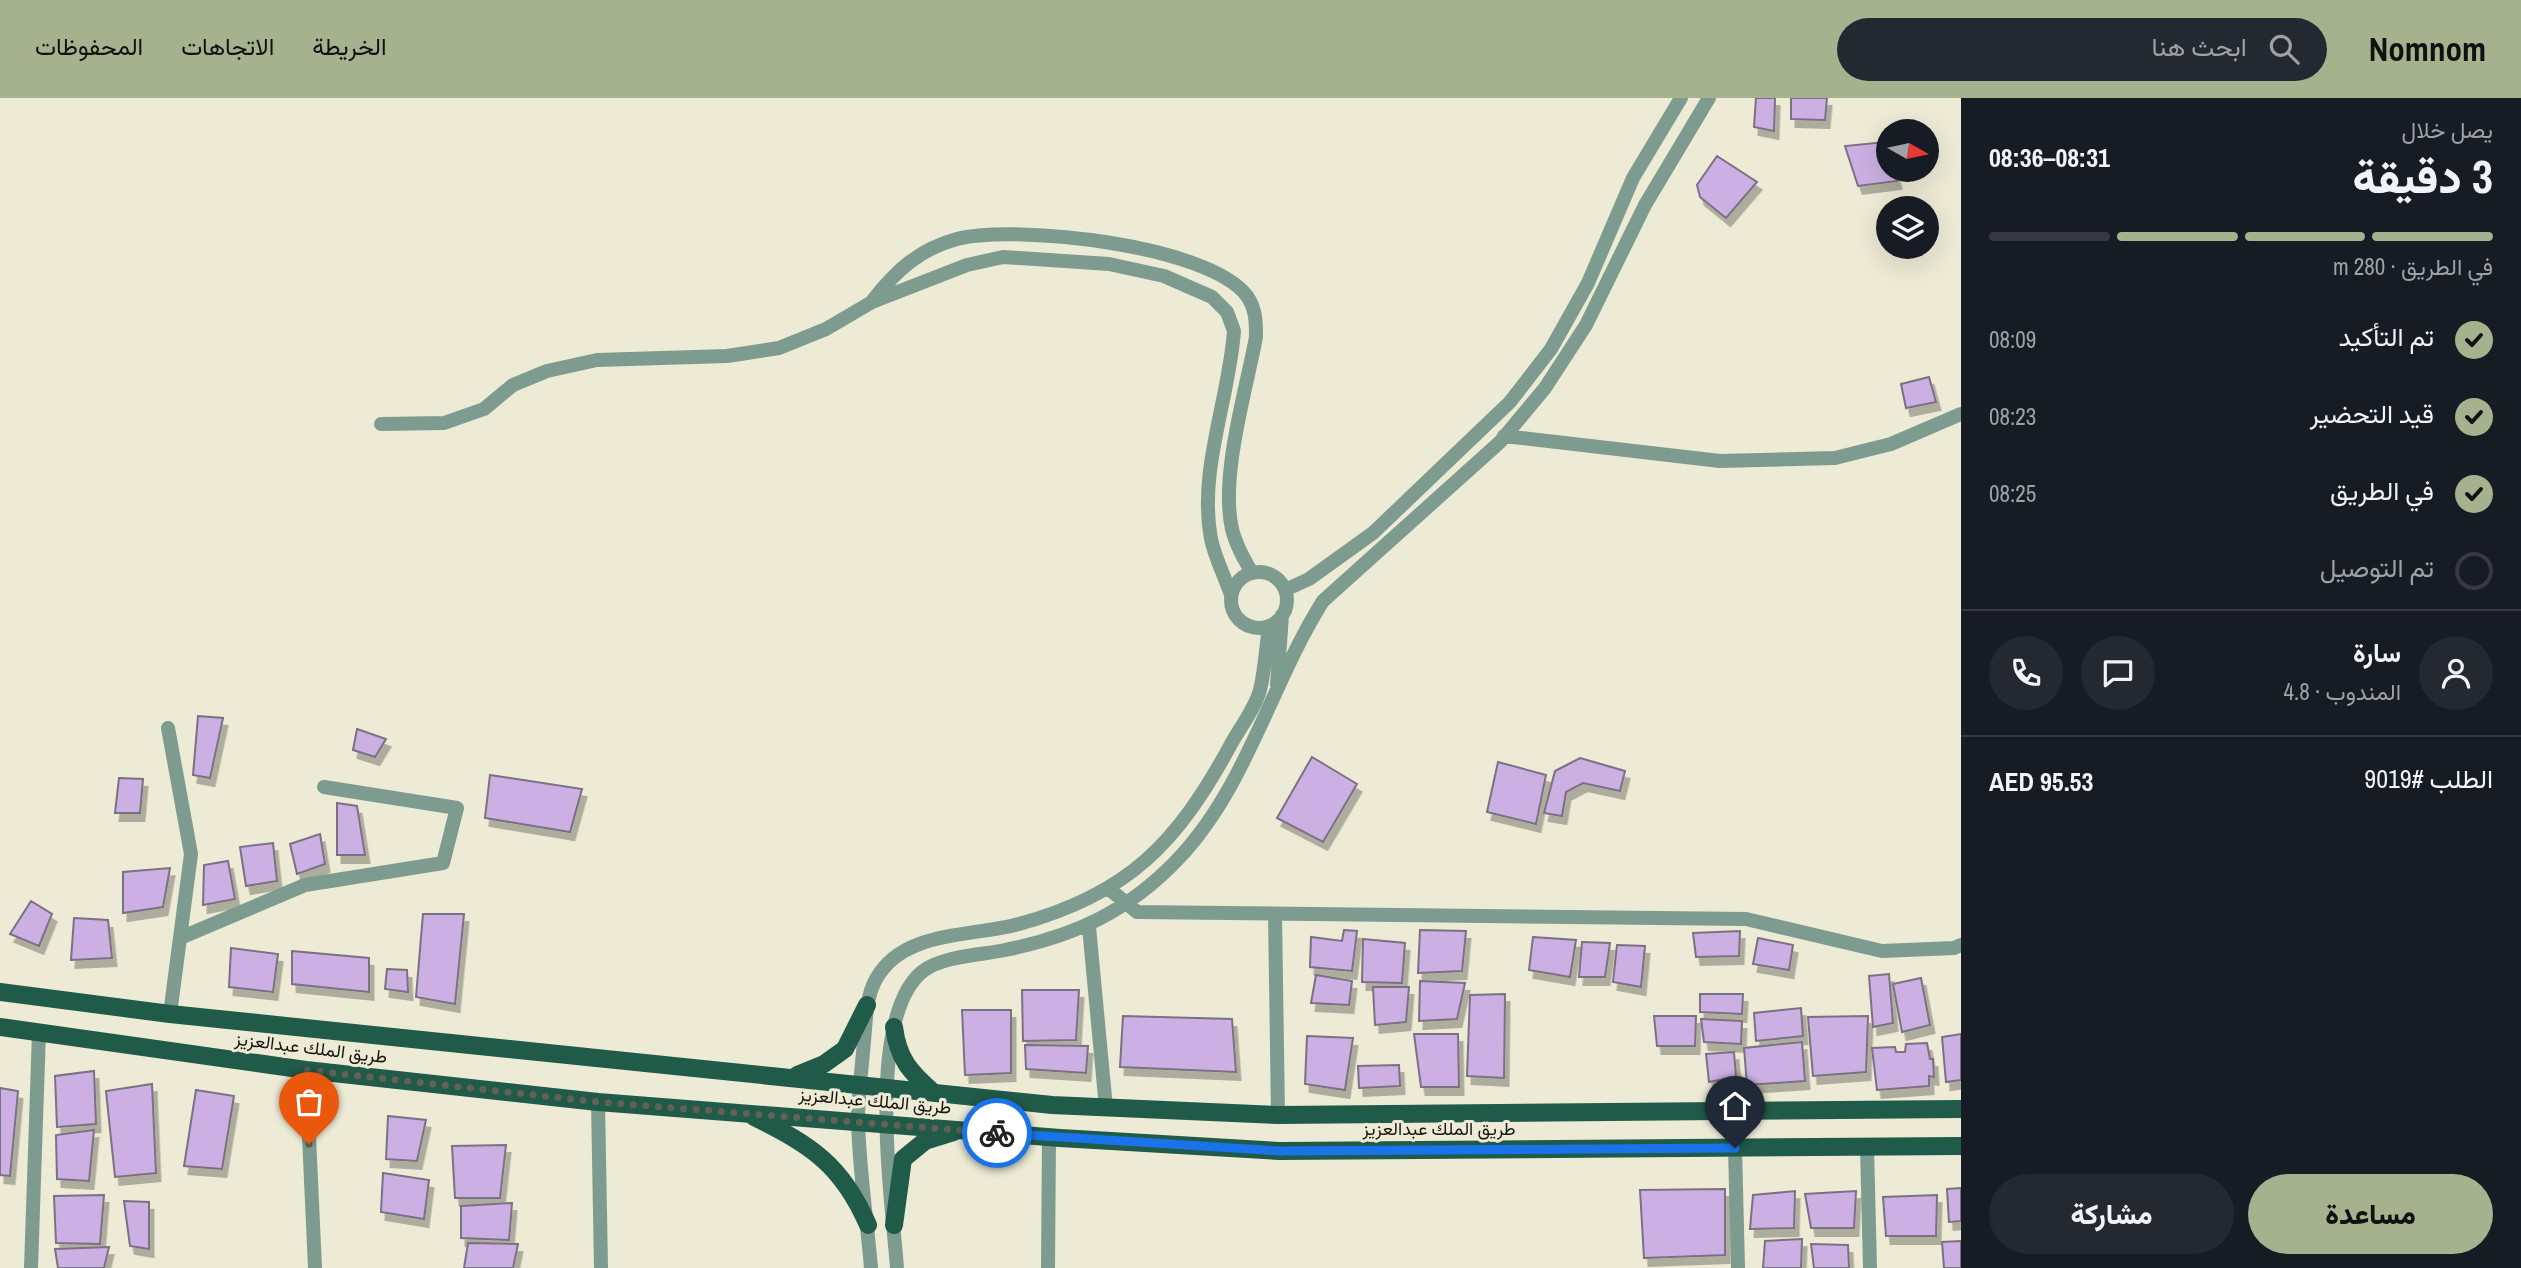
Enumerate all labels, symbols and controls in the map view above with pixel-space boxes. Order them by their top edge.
search box [1837,18,2327,81]
text: Nomnom [2369,27,2486,71]
text: ابحث هنا [2152,29,2247,64]
text: المحفوظات [35,30,143,62]
text: الاتجاهات [181,30,274,62]
text: الخريطة [312,30,387,62]
icon: search [2265,30,2303,68]
text: يصل خلال [2401,114,2493,145]
north arrow [1876,119,1939,182]
map controls [1876,119,1939,259]
text: 08:31–08:36 [1989,140,2110,175]
text: 3 دقيقة [2353,145,2493,207]
button: layers [1876,196,1939,259]
text: في الطريق · 280 m [2333,251,2493,282]
text: تم التأكيد [2339,319,2434,354]
icon: check [2455,321,2493,359]
text: 08:09 [1989,324,2036,355]
text: قيد التحضير [2310,396,2434,431]
icon: check [2455,398,2493,436]
text: 08:23 [1989,401,2036,432]
text: في الطريق [2330,473,2434,508]
icon: check [2455,475,2493,513]
text: 08:25 [1989,478,2036,509]
text: تم التوصيل [2320,550,2434,585]
text: سارة [2353,635,2401,670]
button: phone [1989,636,2063,710]
button: chat [2081,636,2155,710]
button: person [2419,636,2493,710]
text: المندوب · 4.8 [2284,676,2401,707]
text: الطلب #9019 [2364,761,2493,796]
text: AED 95.53 [1989,764,2093,799]
street label: طريق الملك عبدالعزيز [233,1026,389,1069]
pin [279,1072,339,1144]
pin [1705,1076,1765,1148]
street label: طريق الملك عبدالعزيز [797,1081,952,1120]
icon: bag [290,1083,328,1121]
icon: home [1716,1087,1754,1125]
courier [962,1098,1032,1168]
icon: bike [978,1114,1016,1152]
street label: طريق الملك عبدالعزيز [1361,1116,1516,1141]
button: مشاركة [1989,1174,2234,1254]
button: مساعدة [2248,1174,2493,1254]

